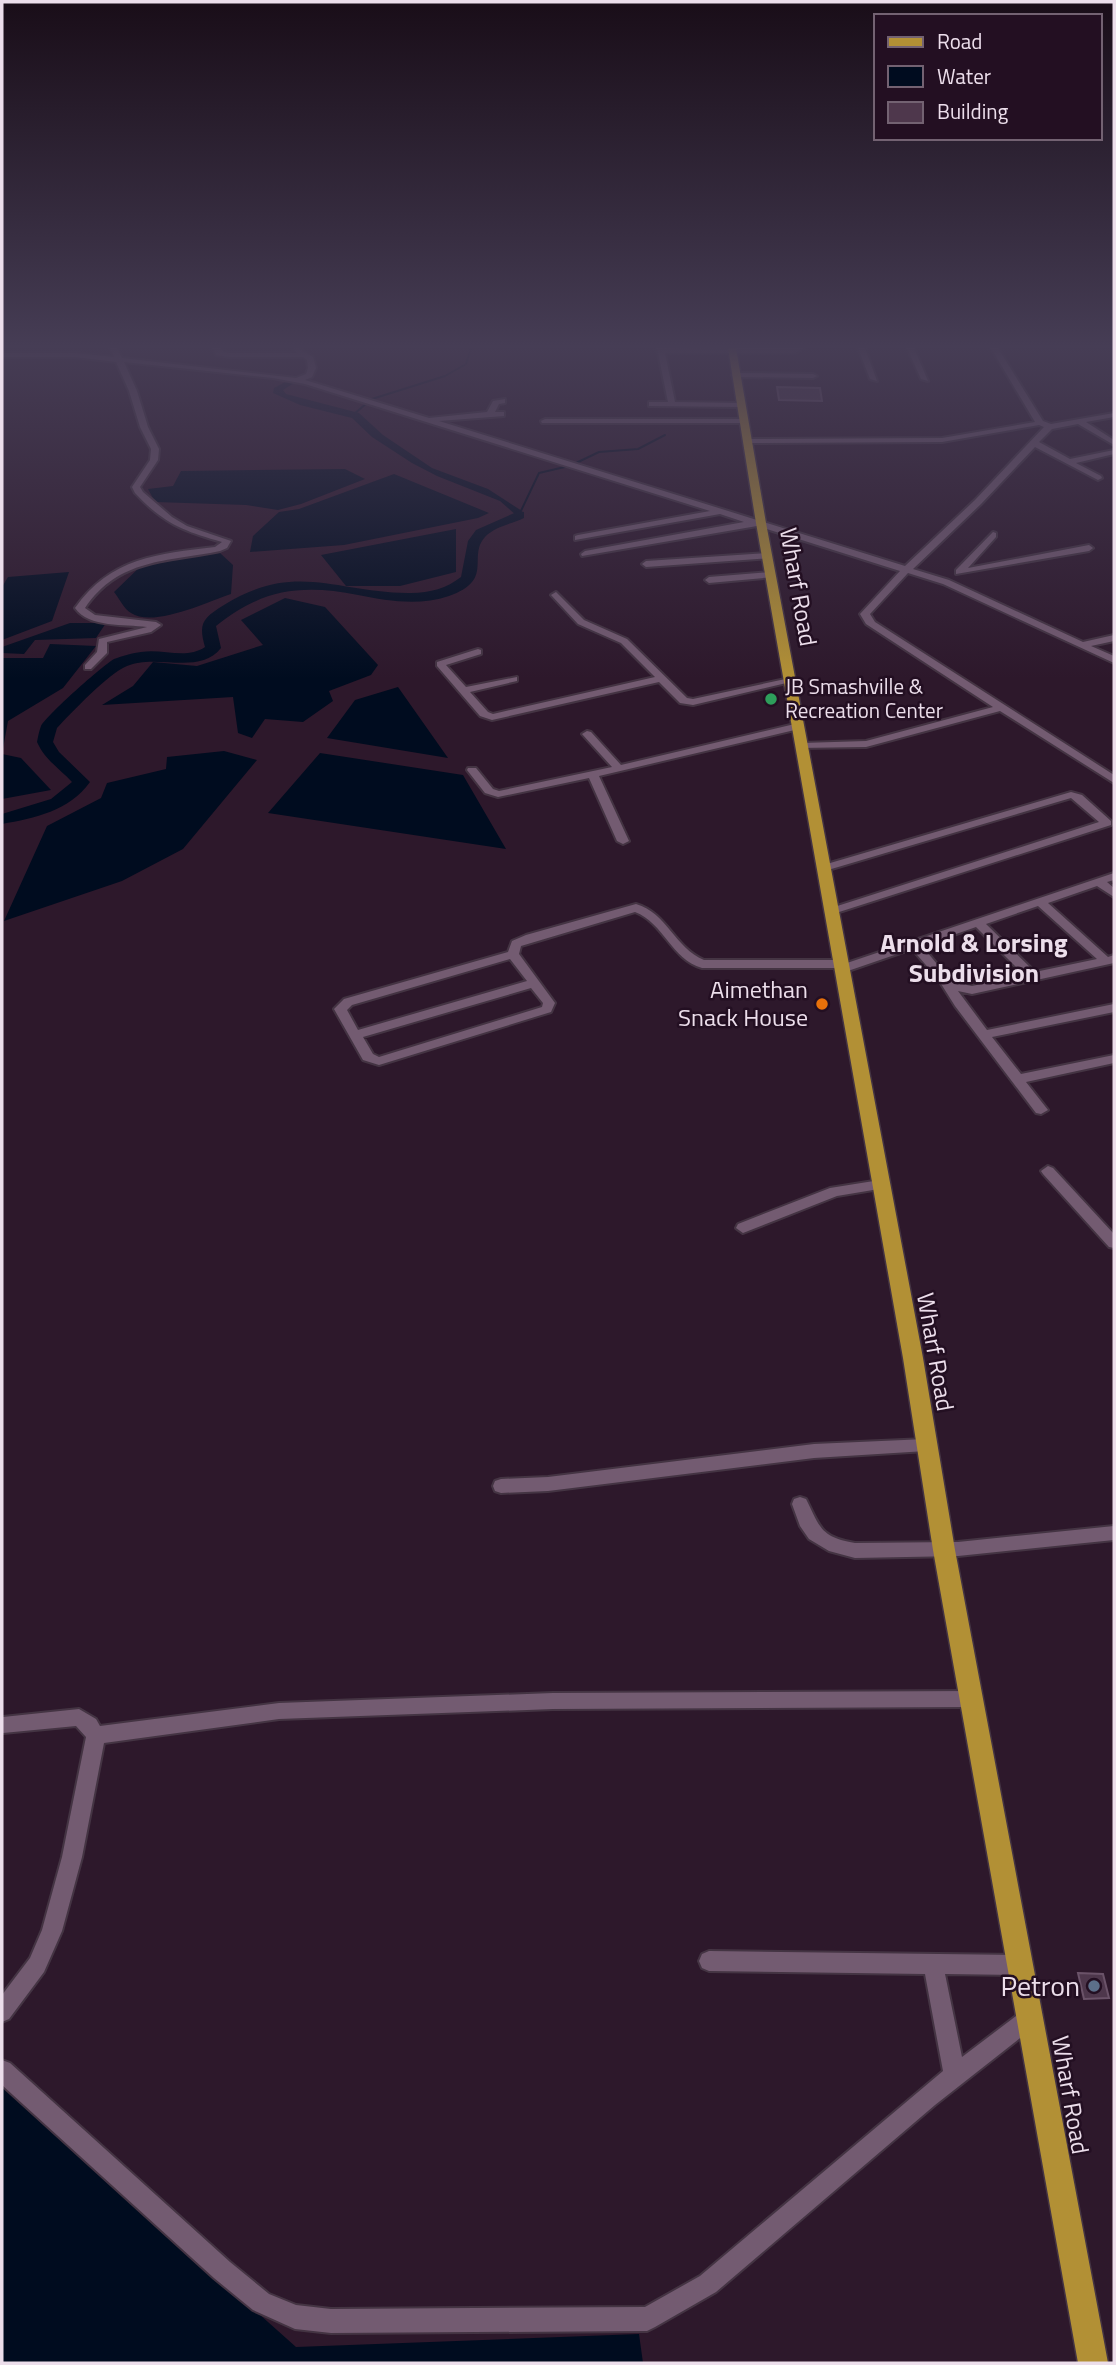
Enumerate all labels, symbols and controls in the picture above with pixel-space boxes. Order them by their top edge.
legend [874,14,1102,140]
text: Road [937,25,982,57]
text: Water [937,60,991,92]
text: Building [937,95,1009,127]
street label: Wharf Road [771,525,827,649]
place label: JB Smashville & Recreation Center [785,670,943,726]
marker: JB Smashville & Recreation Center [763,691,779,707]
district label: Arnold & Lorsing Subdivision [880,923,1068,992]
place label: Aimethan Snack House [678,971,808,1035]
marker: Aimethan Snack House [814,996,830,1012]
street label: Wharf Road [908,1290,964,1414]
place label: Petron [1000,1964,1080,2007]
marker: Petron [1086,1978,1102,1994]
street label: Wharf Road [1043,2033,1099,2157]

